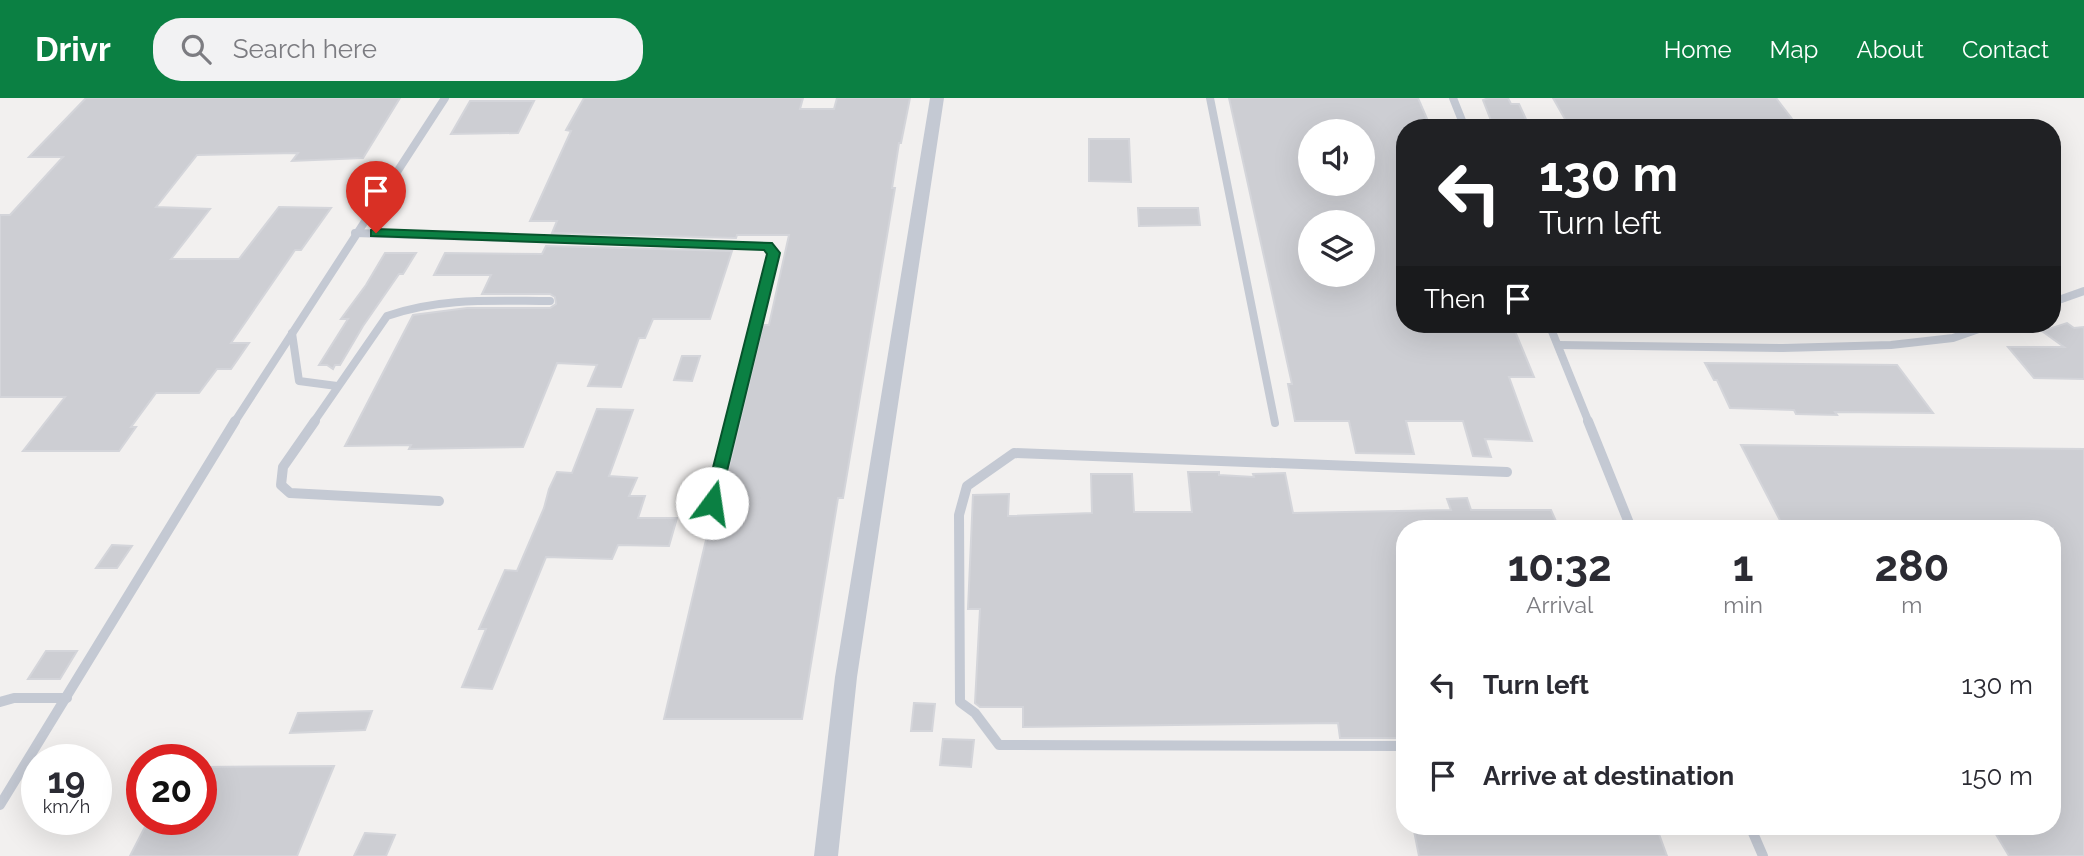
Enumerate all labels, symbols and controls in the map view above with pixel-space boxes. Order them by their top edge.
search box [153,18,643,81]
text: Drivr [35,30,111,69]
icon: search [177,30,215,68]
text: Search here [233,34,377,64]
text: Home [1664,35,1732,64]
text: Map [1770,35,1818,64]
text: About [1856,35,1924,64]
text: Contact [1962,35,2049,64]
map controls [1298,119,1375,287]
button: sound [1298,119,1375,196]
text: 130 m [1539,145,1678,202]
icon: left [1424,147,1515,238]
pin [346,161,406,233]
icon: arrive [357,172,395,210]
text: Turn left [1539,204,1661,241]
button: layers [1298,210,1375,287]
icon: arrive [1499,280,1537,318]
text: Then [1424,284,1485,314]
position arrow [675,466,749,540]
text: 10:32 [1508,542,1612,591]
text: 1 [1733,542,1753,591]
text: 280 [1874,542,1949,591]
text: Arrival [1526,591,1593,618]
text: min [1723,591,1763,618]
text: m [1901,591,1922,618]
icon: left [1424,666,1462,704]
text: Turn left [1483,670,1589,700]
text: 130 m [1962,670,2033,700]
speed limit sign: 20 [126,744,217,835]
icon: arrive [1424,757,1462,795]
text: 19 [48,760,85,801]
text: Arrive at destination [1483,761,1734,791]
text: 150 m [1961,761,2033,791]
text: km/h [43,796,90,817]

